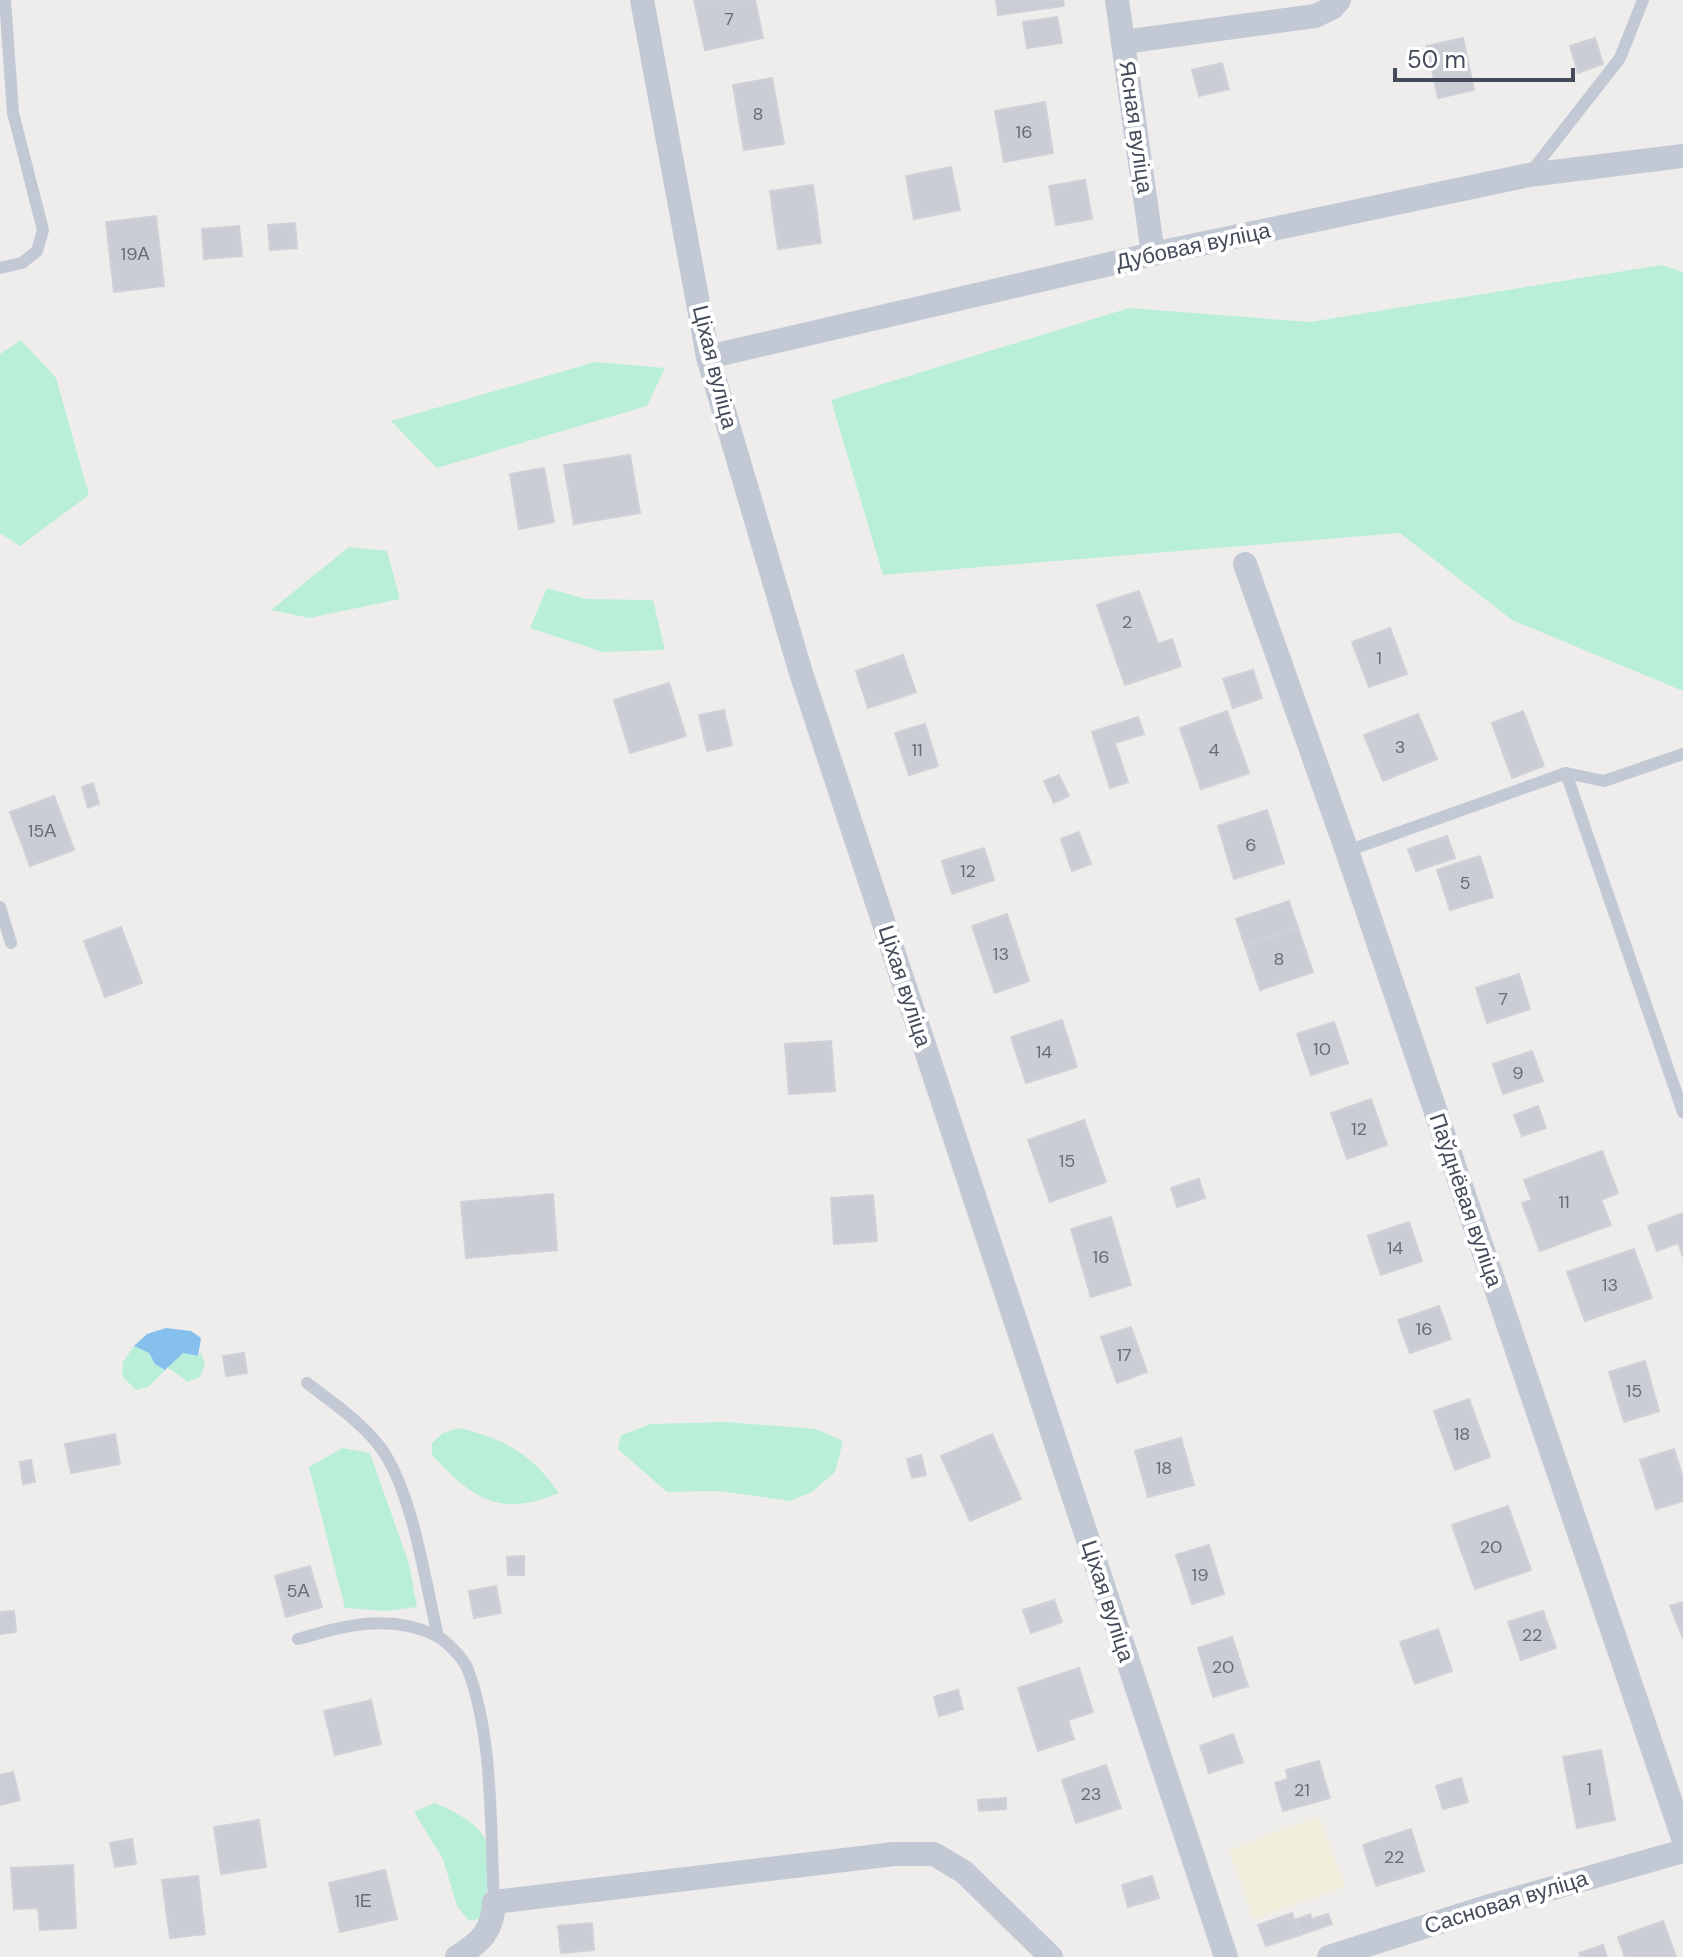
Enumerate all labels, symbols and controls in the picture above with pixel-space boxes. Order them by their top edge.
house number: 7 [724,7,734,31]
scale bar [1395,32,1573,82]
text: 50 m [1407,44,1466,75]
street label: Ясная вуліца [1112,59,1160,196]
house number: 8 [753,102,763,126]
house number: 16 [1016,120,1032,144]
street label: Дубовая вуліца [1113,215,1274,277]
house number: 19А [121,242,149,266]
street label: Ціхая вуліца [686,302,745,432]
house number: 2 [1122,610,1132,634]
house number: 1 [1376,646,1382,670]
house number: 3 [1395,735,1405,759]
house number: 11 [911,738,923,762]
house number: 4 [1209,738,1220,762]
house number: 15А [28,819,56,843]
house number: 6 [1245,833,1257,857]
house number: 12 [960,859,976,883]
house number: 5 [1460,871,1470,895]
street label: Ціхая вуліца [872,922,939,1051]
house number: 13 [993,942,1009,966]
house number: 8 [1274,947,1284,971]
house number: 7 [1498,987,1508,1011]
house number: 10 [1313,1037,1331,1061]
house number: 14 [1036,1040,1052,1064]
house number: 9 [1512,1061,1524,1085]
street label: Паўднёвая вуліца [1423,1109,1510,1291]
house number: 12 [1351,1117,1367,1141]
house number: 15 [1059,1149,1075,1173]
house number: 11 [1558,1190,1570,1214]
house number: 14 [1387,1236,1403,1260]
house number: 16 [1093,1245,1109,1269]
house number: 13 [1602,1273,1618,1297]
house number: 16 [1416,1317,1432,1341]
house number: 17 [1116,1343,1132,1367]
house number: 15 [1626,1379,1642,1403]
house number: 18 [1454,1422,1470,1446]
house number: 18 [1156,1456,1172,1480]
house number: 20 [1480,1535,1502,1559]
street label: Ціхая вуліца [1075,1537,1142,1666]
house number: 19 [1192,1563,1208,1587]
house number: 5А [287,1579,310,1603]
house number: 22 [1522,1623,1542,1647]
house number: 20 [1212,1655,1234,1679]
house number: 1 [1586,1777,1592,1801]
house number: 21 [1294,1778,1310,1802]
house number: 23 [1080,1782,1102,1806]
house number: 22 [1384,1845,1404,1869]
street label: Сасновая вуліца [1421,1863,1592,1941]
house number: 1Е [354,1889,372,1913]

